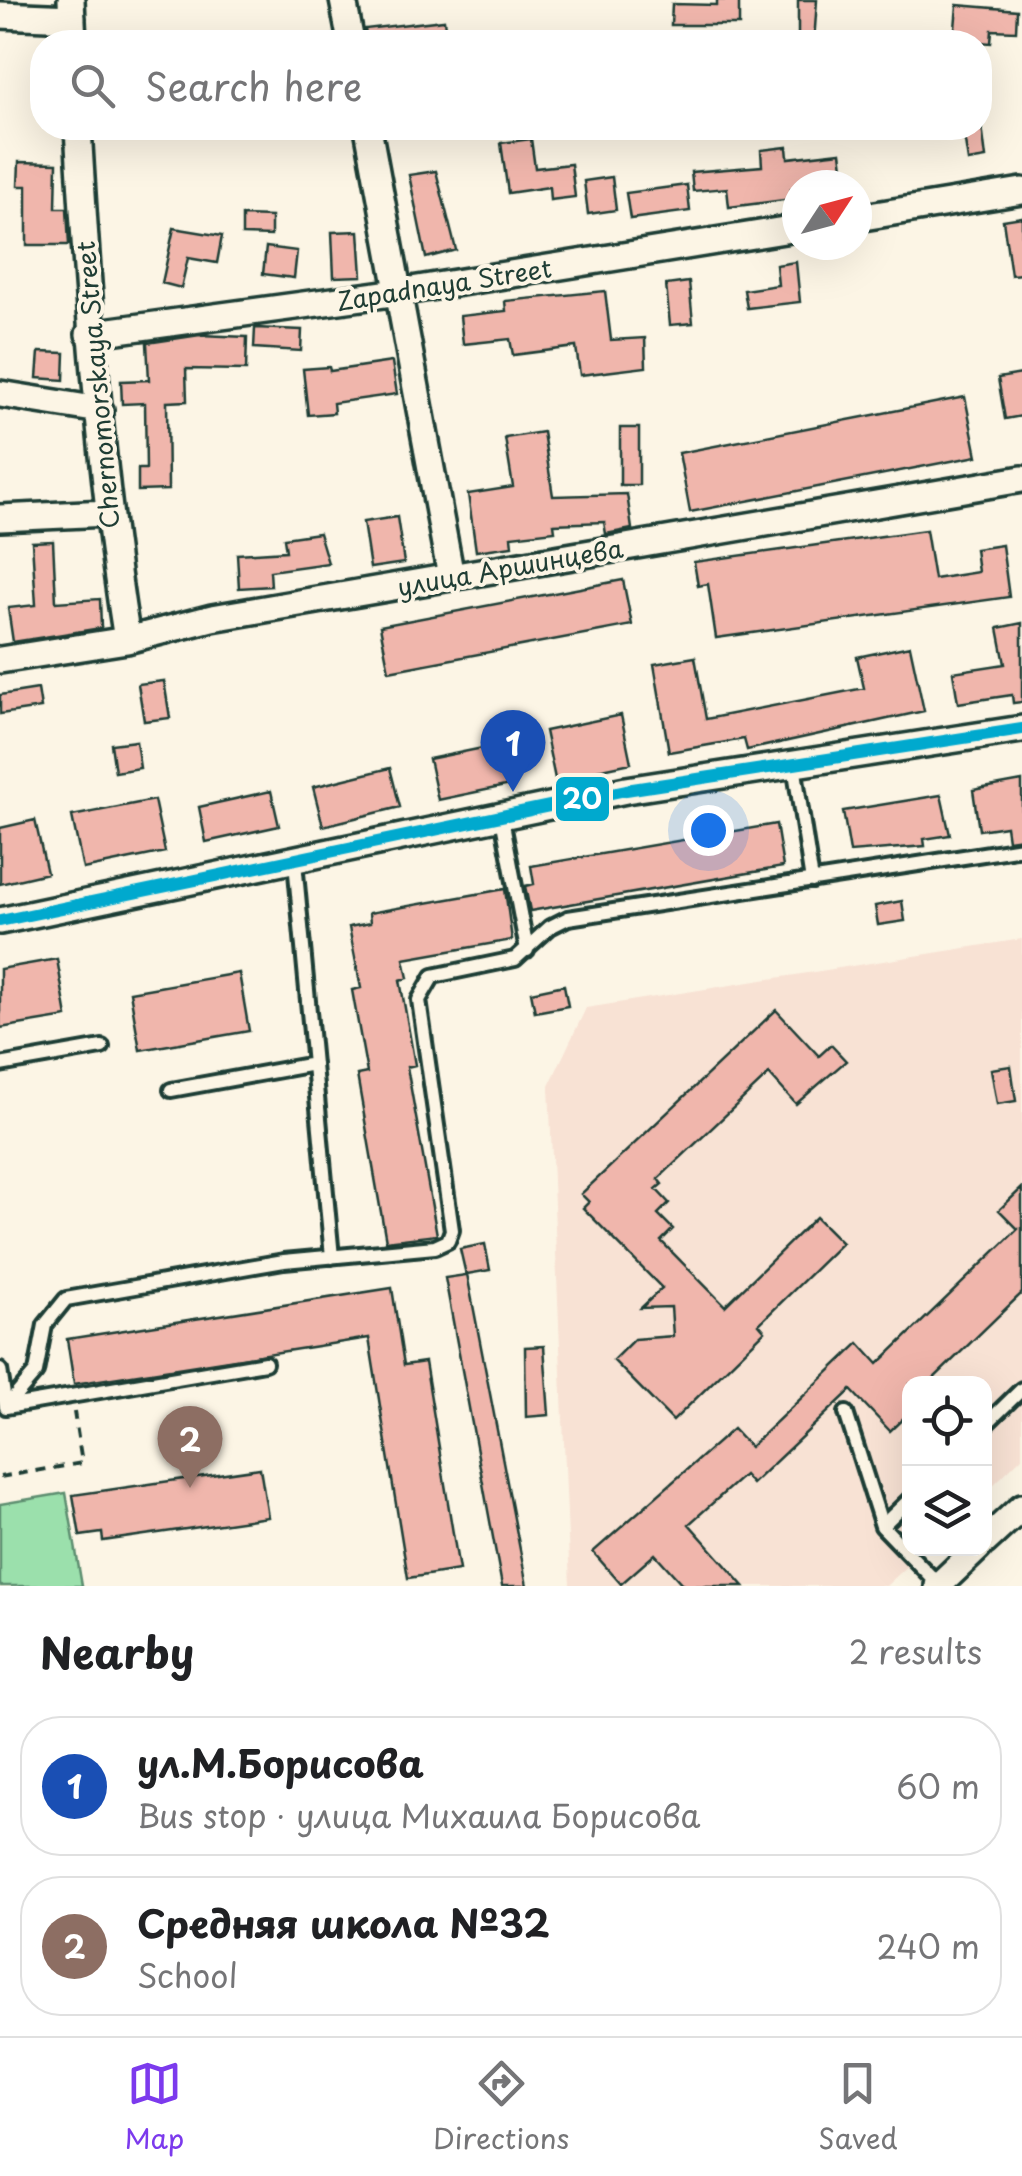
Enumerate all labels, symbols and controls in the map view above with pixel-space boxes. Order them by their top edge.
search box [30,30,992,140]
text: Search here [145,57,362,114]
icon: search [65,58,120,113]
north arrow [782,170,872,260]
street label: Chernomorskaya Street [66,240,128,530]
street label: Zapadnaya Street [334,248,554,320]
street label: улица Аршинцева [394,528,626,606]
pin: 1 [480,710,546,792]
line badge: 20 [554,775,611,823]
text: 20 [562,776,602,819]
your location [683,805,734,856]
map controls [902,1376,992,1556]
button: locate [902,1376,992,1466]
pin: 2 [158,1406,222,1488]
button: layers [902,1466,992,1556]
text: Nearby [40,1620,194,1683]
text: 2 results [849,1627,982,1675]
text: ул.М.Борисова [137,1734,424,1791]
text: 1 [67,1762,82,1810]
text: 60 m [896,1762,980,1810]
text: Bus stop · улица Михаила Борисова [137,1791,701,1839]
text: Средняя школа №32 [137,1894,550,1951]
text: 2 [63,1922,86,1970]
text: 240 m [877,1922,980,1970]
text: School [137,1951,238,1999]
tab: Map [124,2056,184,2159]
tab: Directions [433,2056,569,2159]
tab: Saved [818,2056,898,2159]

